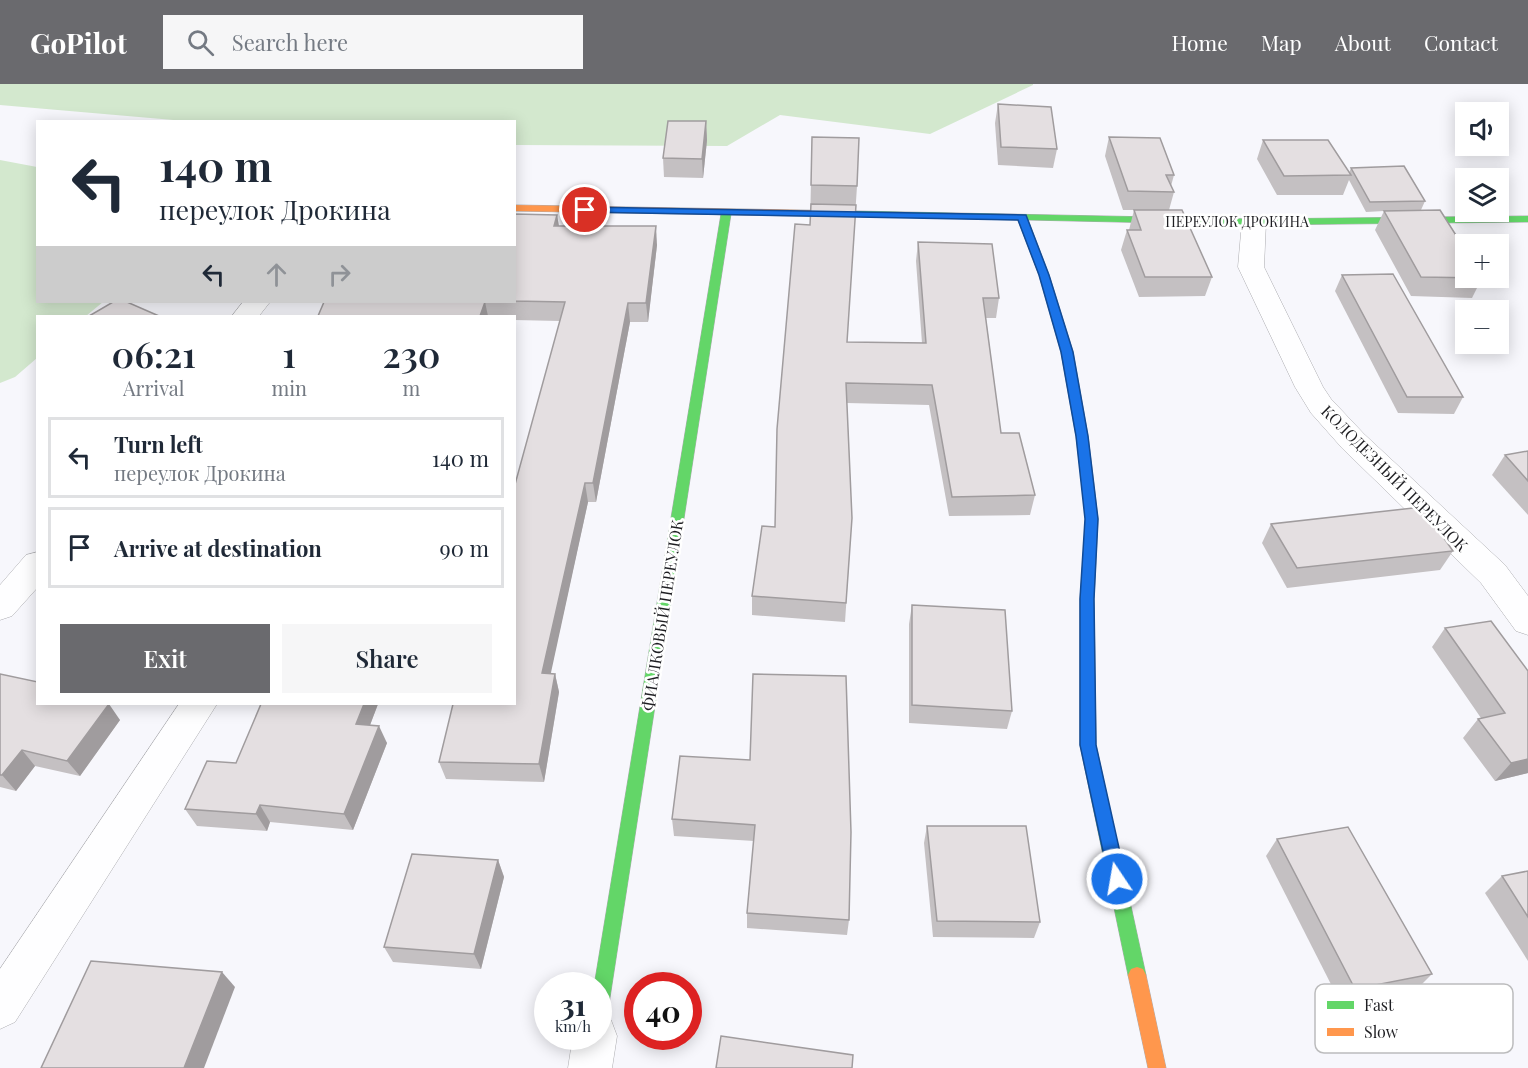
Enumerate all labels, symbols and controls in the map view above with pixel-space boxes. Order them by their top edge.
search box [163,15,583,69]
text: GoPilot [30,24,127,61]
icon: search [184,26,217,59]
text: Search here [232,27,348,57]
text: Home [1172,28,1228,56]
text: Map [1261,28,1302,56]
text: About [1335,28,1391,56]
text: Contact [1424,28,1498,56]
map controls [1455,102,1509,354]
button: sound [1455,102,1509,156]
text: 140 m [159,137,272,193]
icon: left [60,144,138,222]
button: layers [1455,168,1509,222]
pin [559,184,610,235]
text: переулок Дрокина [159,191,391,227]
icon: arrive [568,193,601,226]
street label: ПЕРЕУЛОК ДРОКИНА [1165,212,1309,231]
button: + [1455,234,1509,288]
icon: left [197,258,230,291]
icon: ahead [260,258,293,291]
icon: right [323,258,356,291]
button: − [1455,300,1509,354]
text: 06:21 [111,329,196,377]
text: 1 [282,329,296,377]
text: 230 [382,329,441,377]
text: Arrival [123,374,185,401]
text: min [271,374,307,401]
text: m [403,374,420,401]
street label: КОЛОДЕЗНЫЙ ПЕРЕУЛОК [1317,400,1473,556]
text: Turn left [114,429,203,459]
icon: left [63,441,96,474]
text: 140 m [432,443,489,473]
text: переулок Дрокина [114,459,286,486]
street label: ФИАЛКОВЫЙ ПЕРЕУЛОК [637,518,688,712]
icon: arrive [63,531,96,564]
text: Arrive at destination [114,533,322,563]
text: 90 m [440,533,489,563]
button: Exit [60,624,270,693]
button: Share [282,624,492,693]
position arrow [1085,847,1149,911]
speed limit sign: 40 [624,972,702,1050]
text: 31 [560,984,586,1024]
legend [1315,984,1513,1053]
text: Fast [1364,994,1394,1015]
text: km/h [555,1016,591,1036]
text: Slow [1364,1021,1399,1042]

